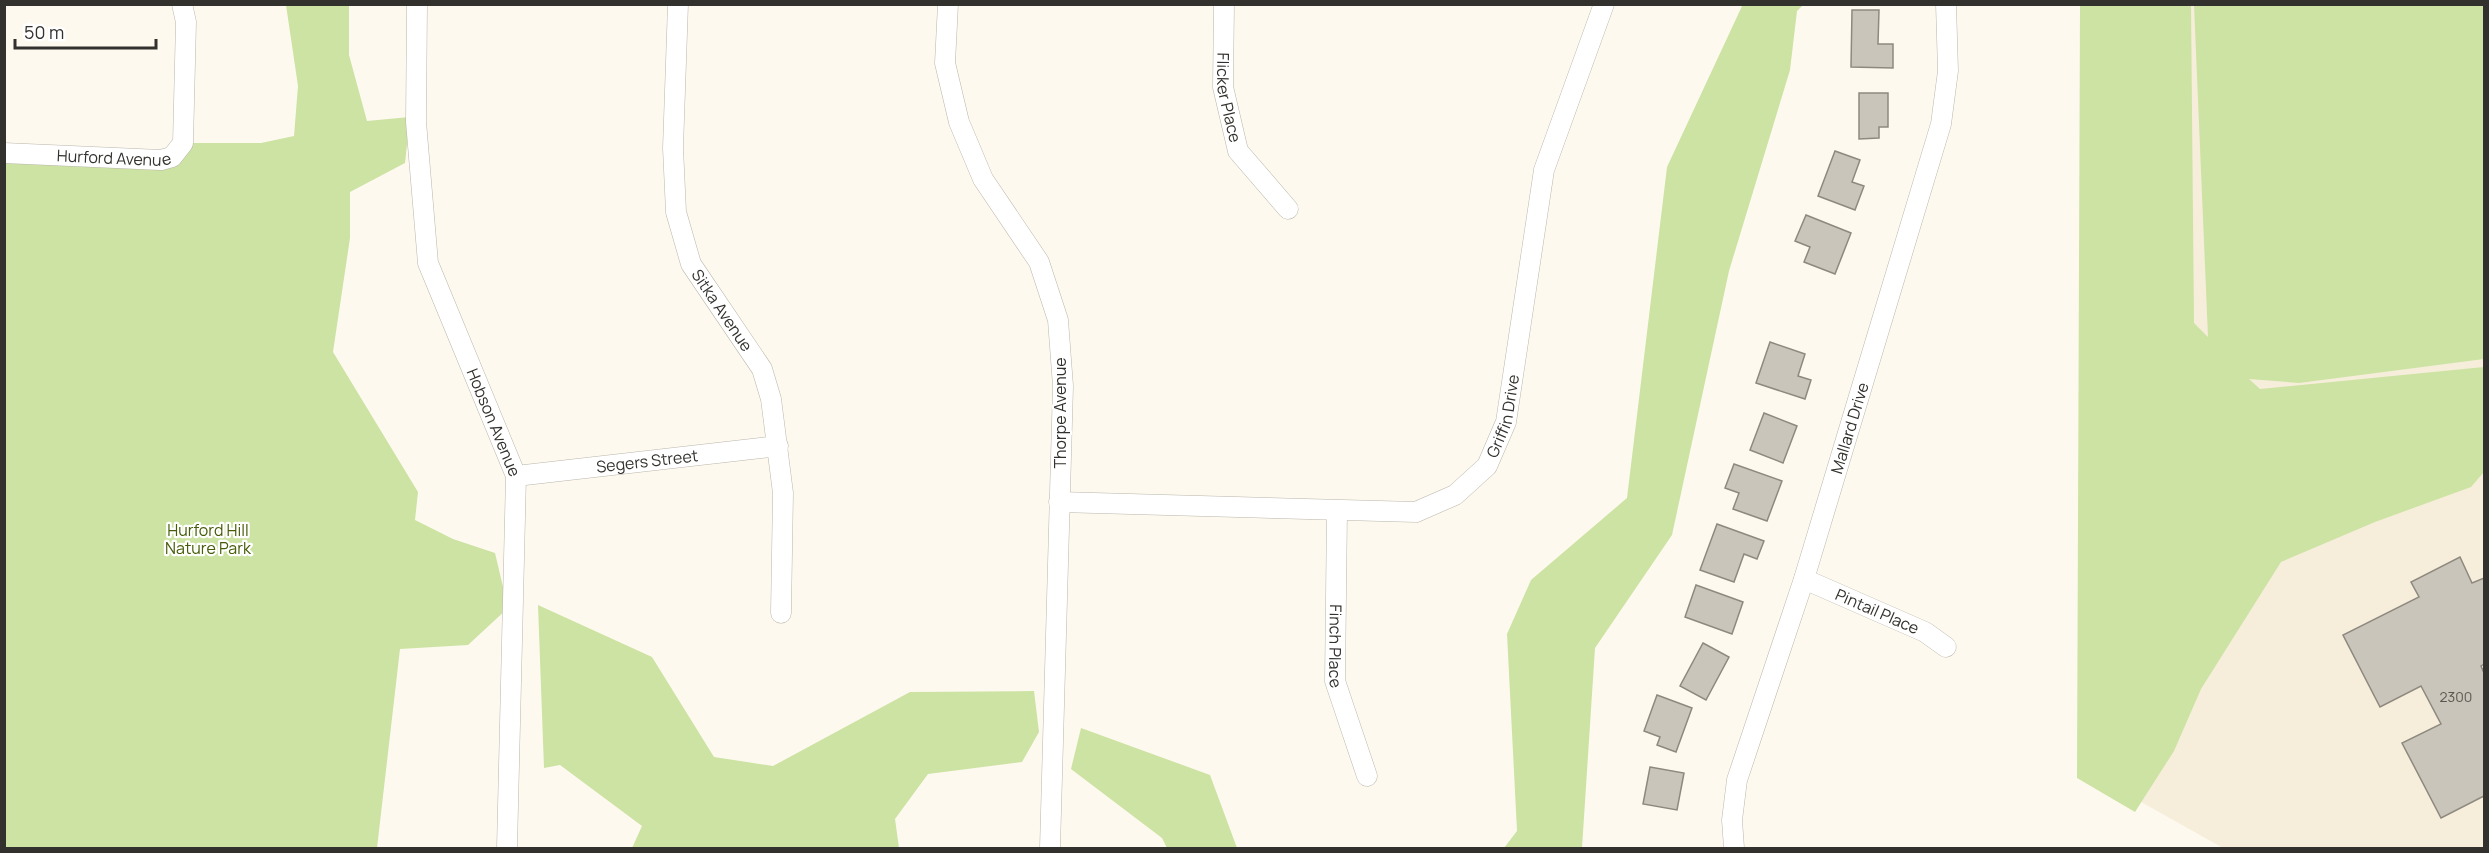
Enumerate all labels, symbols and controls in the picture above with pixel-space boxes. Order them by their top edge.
scale bar [15,12,156,50]
text: 50 m [24,20,64,44]
street label: Flicker Place [1212,52,1247,144]
street label: Hurford Avenue [56,144,173,171]
street label: Sitka Avenue [687,265,758,356]
street label: Thorpe Avenue [1049,357,1071,469]
street label: Hobson Avenue [462,365,526,480]
street label: Griffin Drive [1481,373,1524,461]
street label: Mallard Drive [1825,380,1874,476]
street label: Segers Street [595,444,699,478]
park label: Hurford Hill Nature Park [165,519,252,559]
street label: Pintail Place [1832,583,1923,639]
street label: Finch Place [1324,604,1348,691]
house number: 2300 [2440,687,2472,706]

